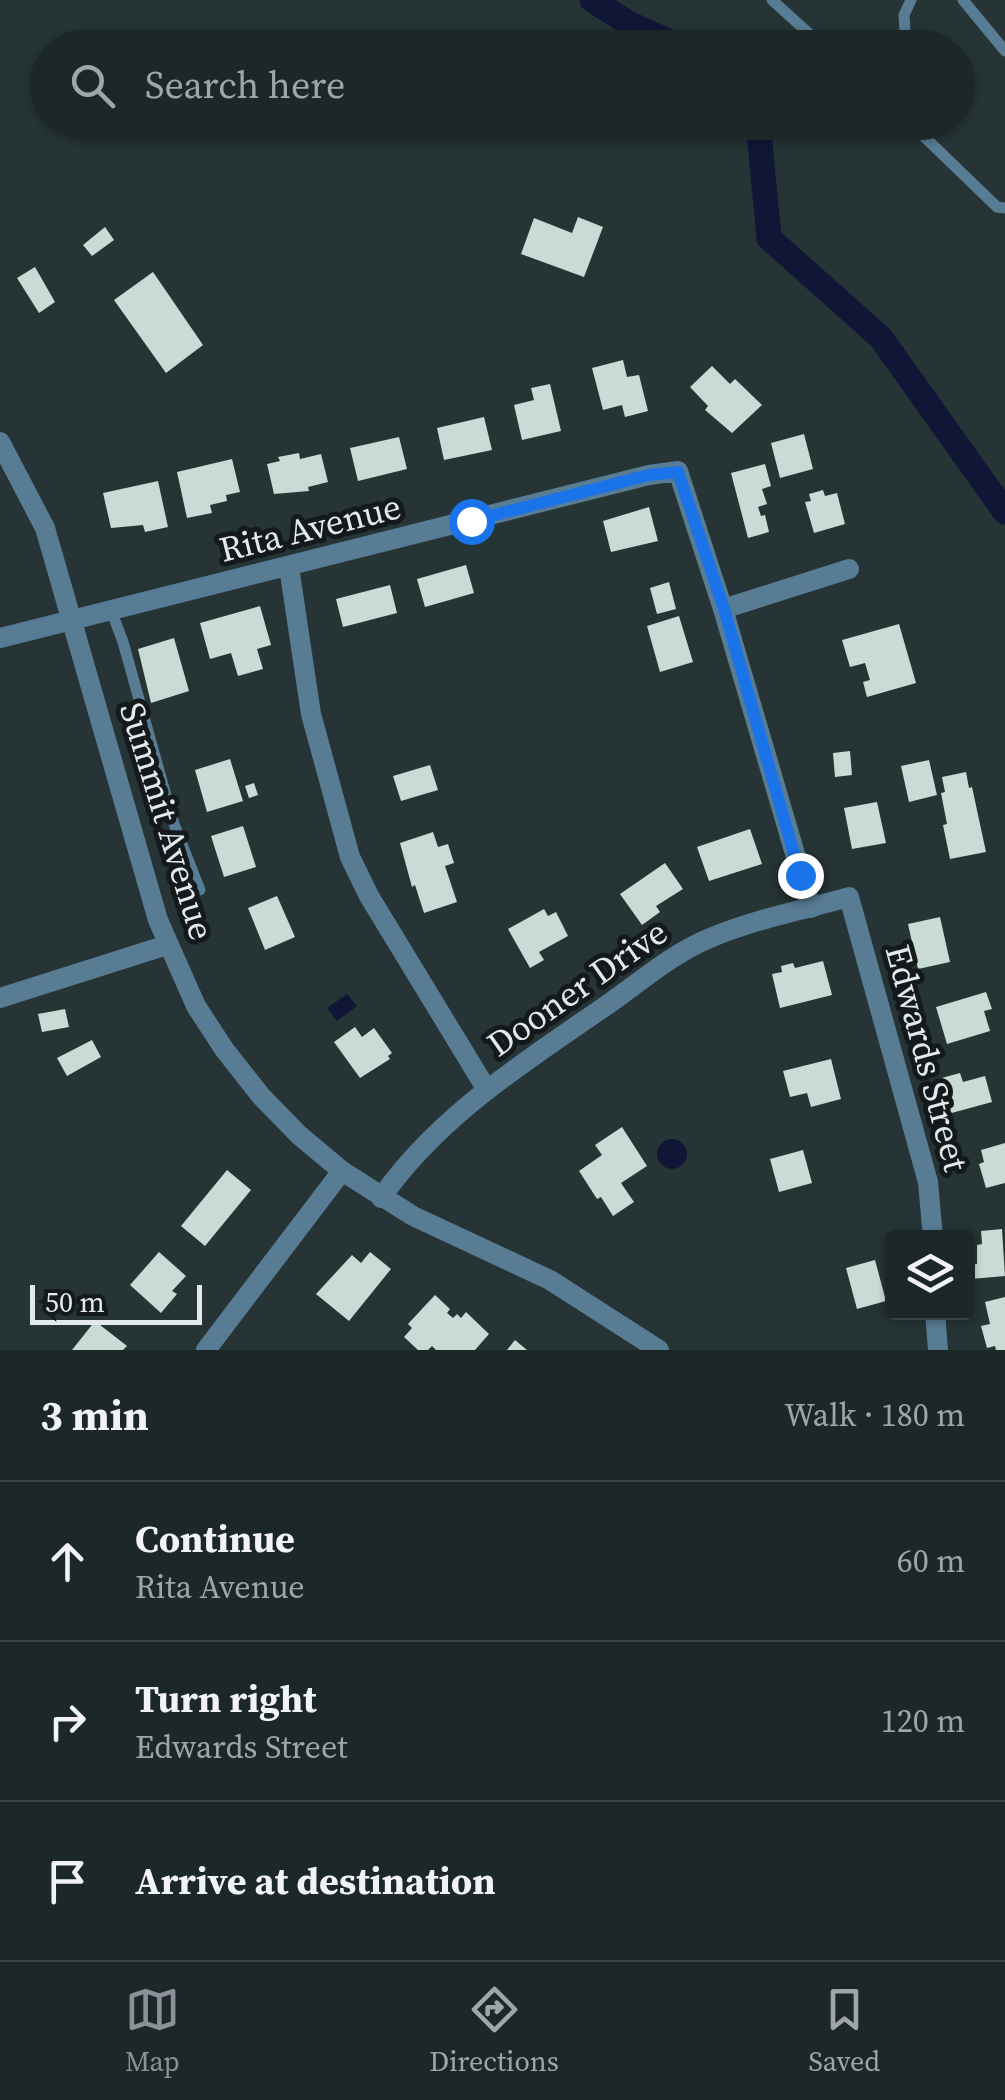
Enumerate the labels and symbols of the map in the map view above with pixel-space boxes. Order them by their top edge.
street label: Rita Avenue [214,482,406,574]
route start [449,499,495,545]
street label: Summit Avenue [108,696,226,946]
route end [778,853,824,899]
street label: Dooner Drive [477,908,677,1068]
street label: Edwards Street [874,939,980,1177]
scale bar [30,1280,202,1324]

